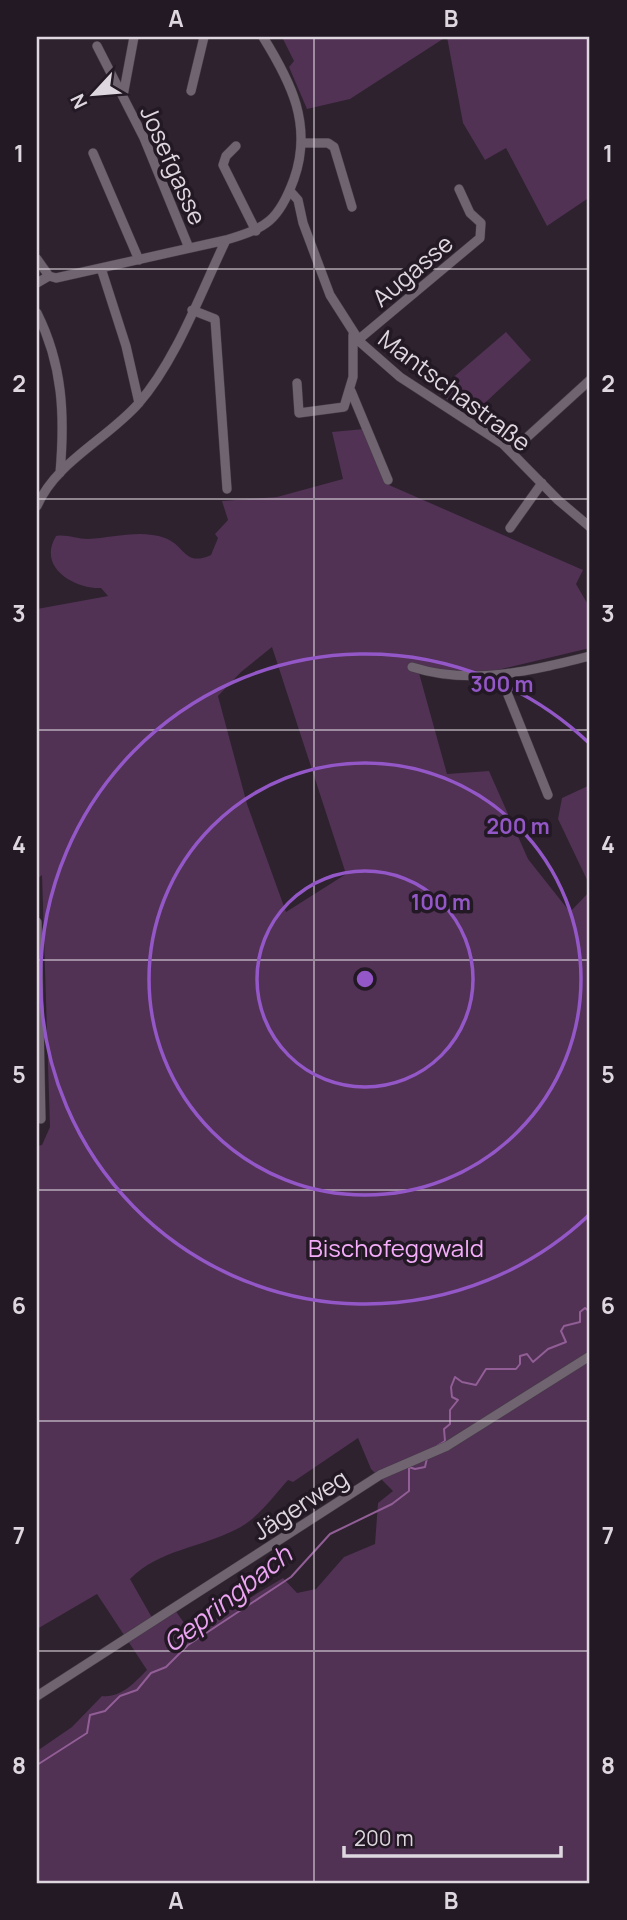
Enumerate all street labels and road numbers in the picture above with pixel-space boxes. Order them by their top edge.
street label: Josefgasse [133,100,215,230]
street label: Augasse [365,226,459,314]
street label: Mantschastraße [372,322,538,458]
street label: Jägerweg [246,1461,354,1547]

